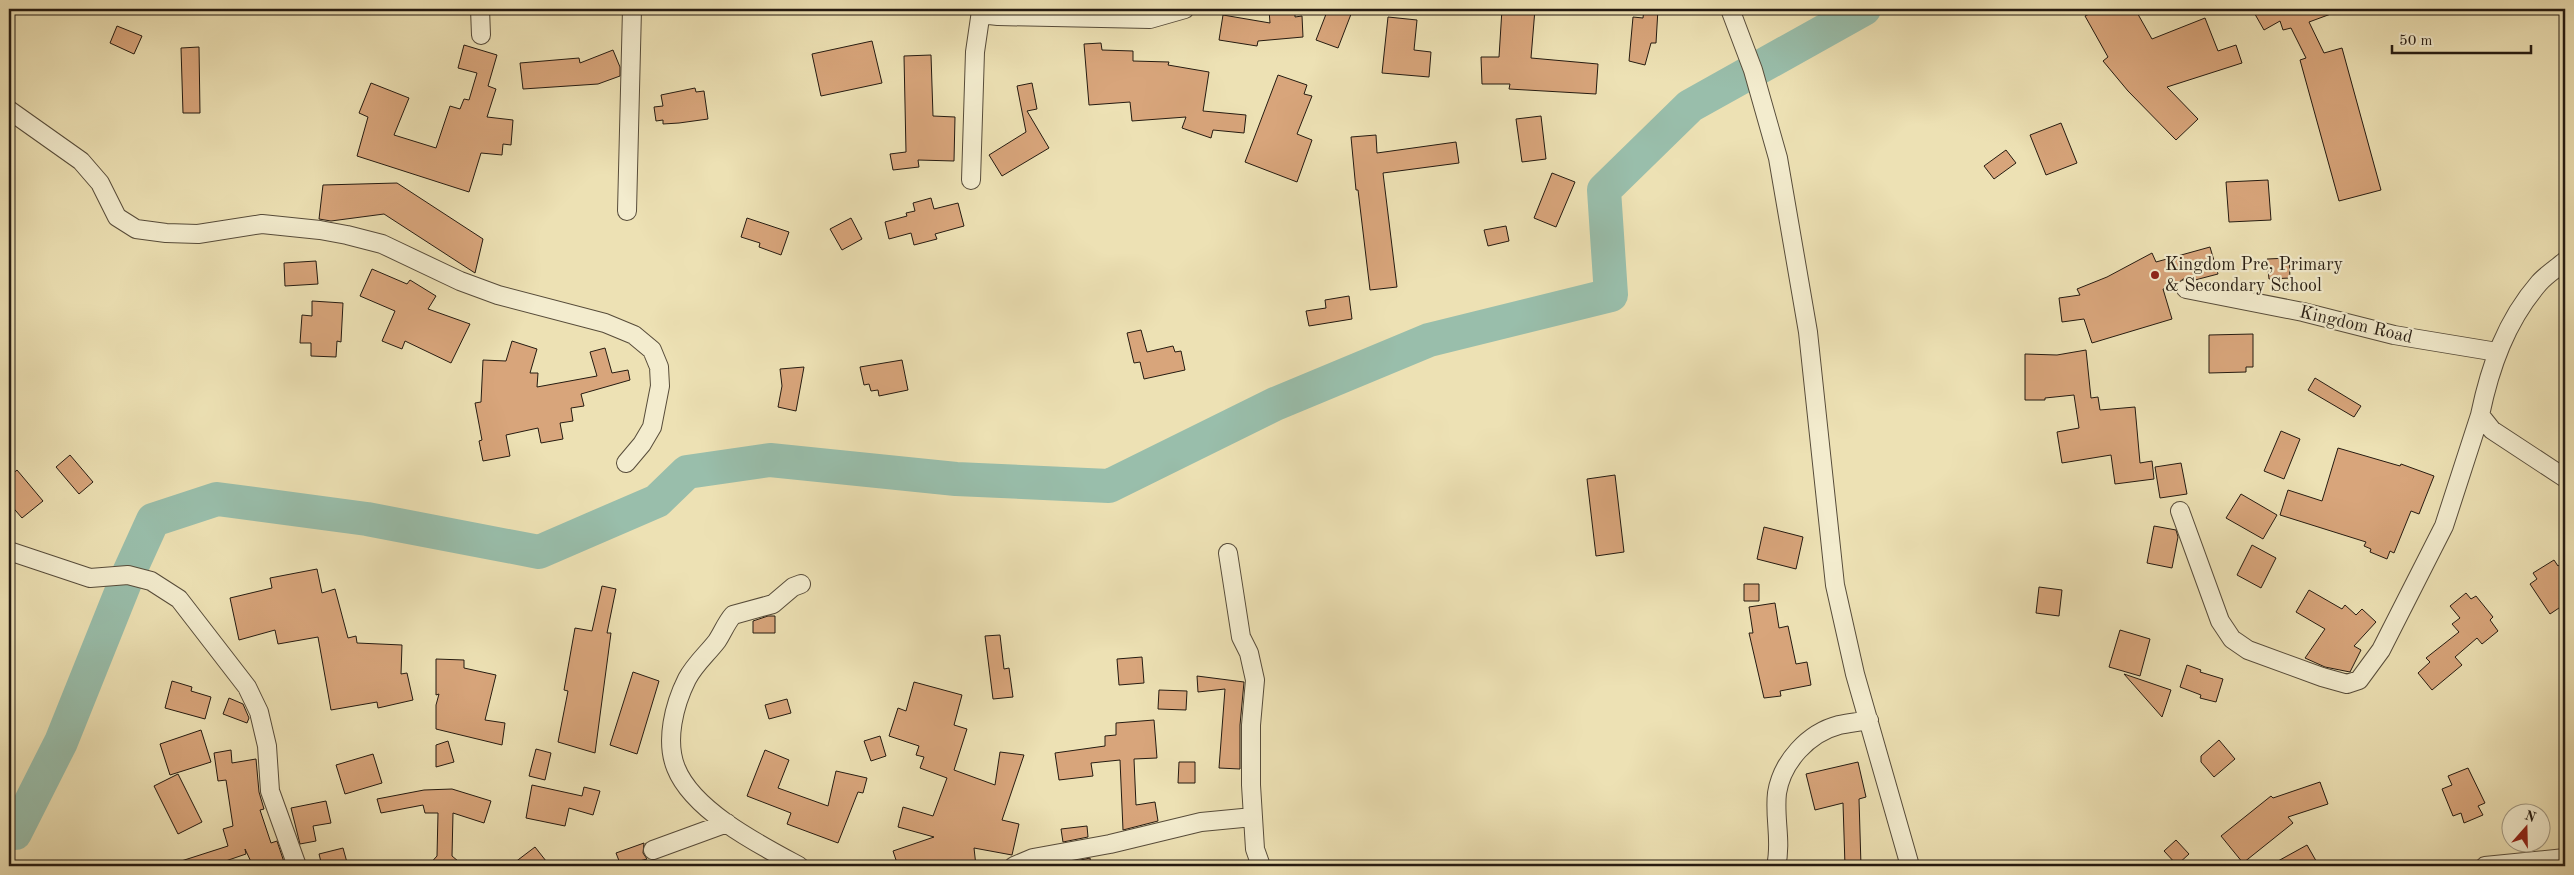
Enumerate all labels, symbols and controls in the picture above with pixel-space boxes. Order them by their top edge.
scale bar [2392,22,2530,54]
text: 50 m [2399,34,2433,49]
place label: Kingdom Pre, Primary & Secondary School [2165,256,2344,295]
marker: Kingdom Pre, Primary & Secondary School [2149,269,2161,281]
street label: Kingdom Road [2298,303,2414,347]
north arrow [2502,802,2552,852]
text: N [2523,808,2538,825]

